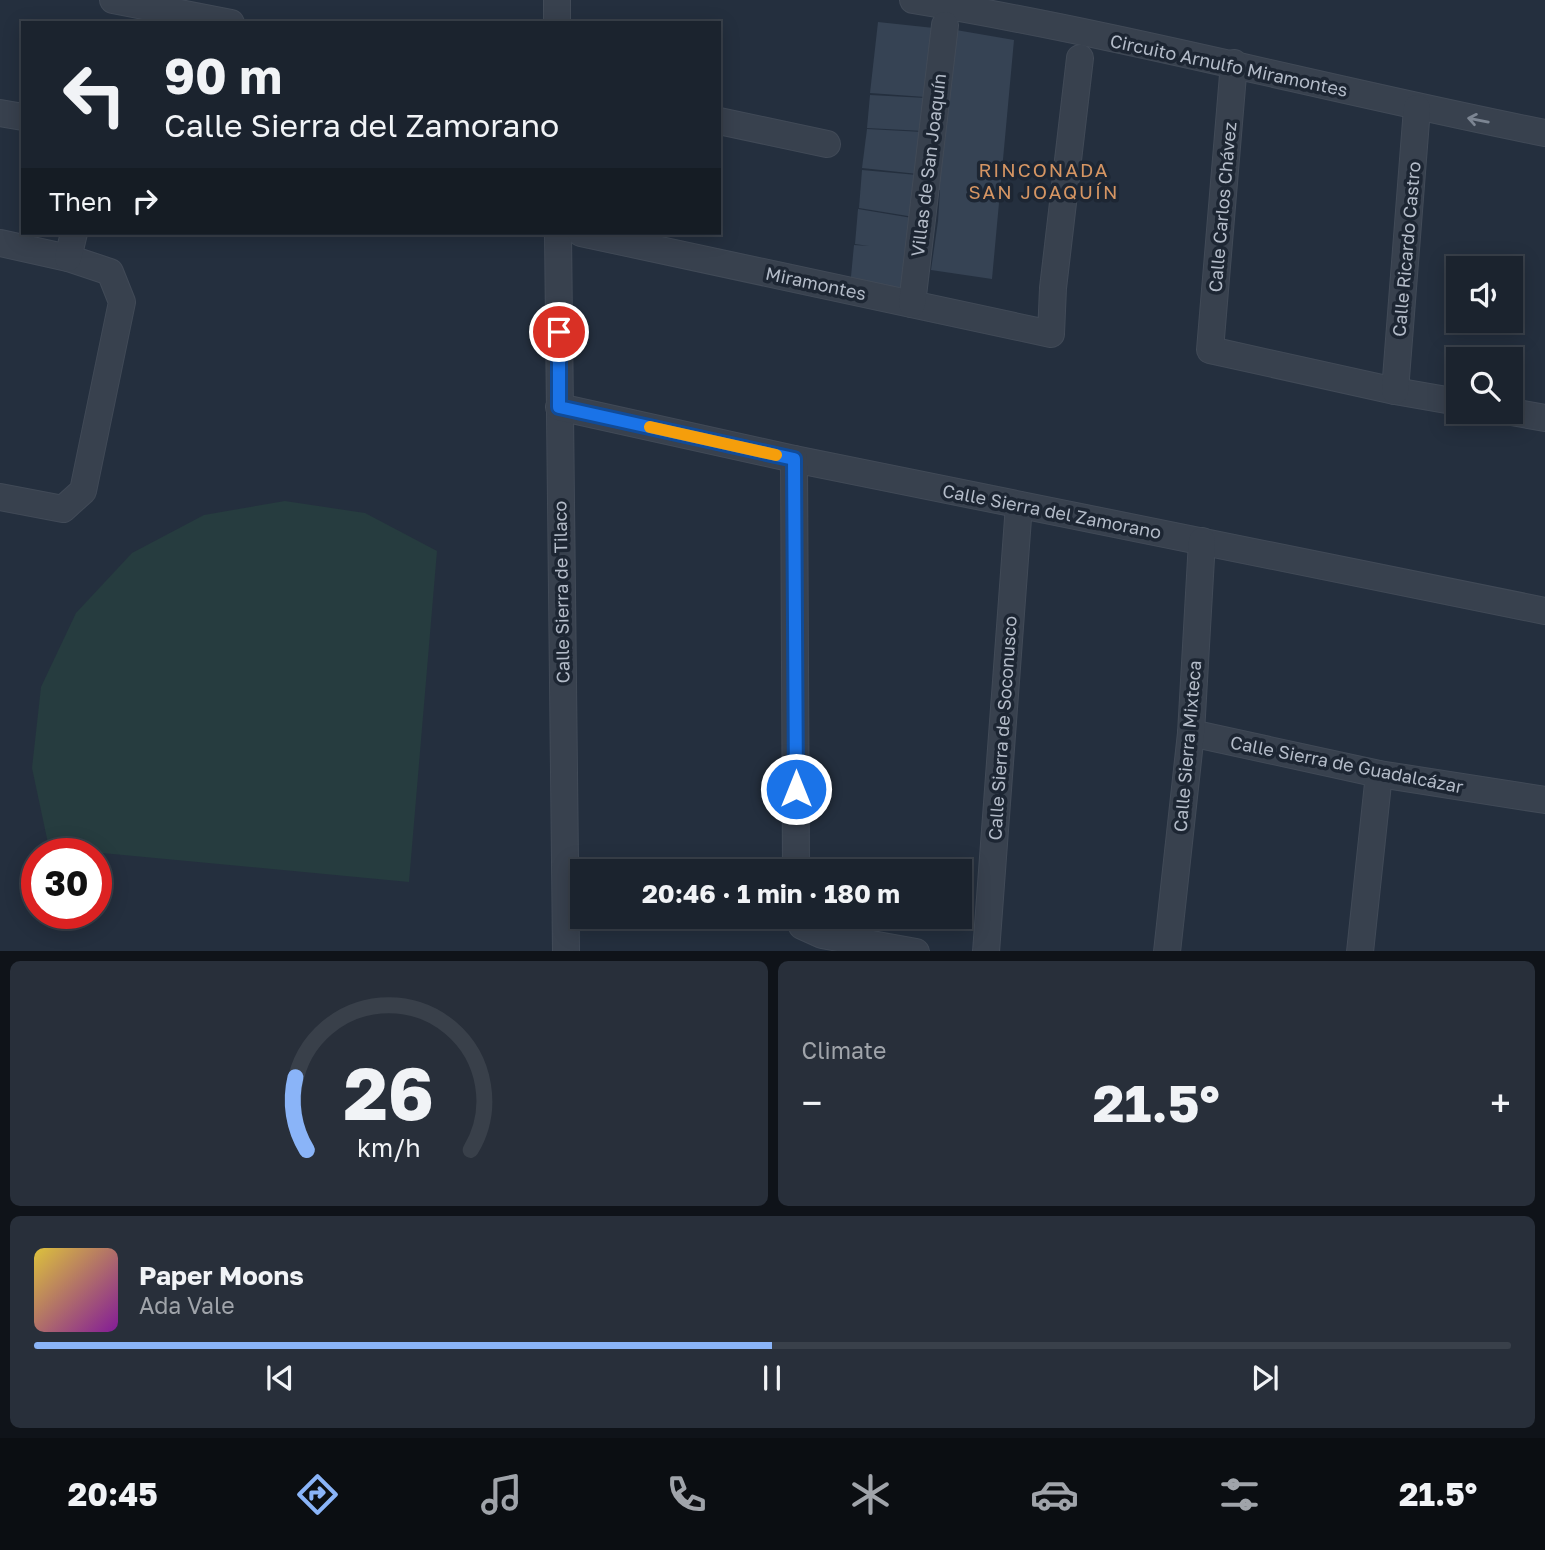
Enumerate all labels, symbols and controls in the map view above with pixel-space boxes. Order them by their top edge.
street label: Circuito Arnulfo Miramontes [1108,29,1350,101]
text: 90 m [164,46,282,105]
icon: left [49,49,140,140]
street label: Villas de San Joaquín [906,72,950,258]
text: Calle Sierra del Zamorano [164,106,559,144]
one-way arrow [1467,112,1490,126]
street label: Calle Carlos Chávez [1204,121,1240,293]
district label: RINCONADA SAN JOAQUÍN [969,158,1119,203]
street label: Calle Ricardo Castro [1387,161,1425,337]
icon: right [126,182,164,220]
text: Then [49,186,112,217]
map controls [1446,256,1523,424]
button: sound [1446,256,1523,333]
street label: Miramontes [764,262,868,304]
pin [529,302,589,362]
icon: arrive [540,313,578,351]
button: search [1446,347,1523,424]
street label: Calle Sierra del Zamorano [941,479,1163,543]
street label: Calle Sierra de Tilaco [548,501,574,683]
street label: Calle Sierra de Soconusco [983,615,1021,841]
street label: Calle Sierra Mixteca [1169,659,1205,833]
street label: Calle Sierra de Guadalcázar [1229,731,1465,797]
position arrow [759,752,833,826]
speed limit sign: 30 [21,838,112,929]
text: 20:46 · 1 min · 180 m [642,878,900,909]
text: Climate [802,1036,886,1064]
text: 26 [343,1049,434,1136]
text: 21.5° [1093,1071,1220,1133]
text: − [802,1080,822,1125]
text: + [1490,1080,1511,1125]
text: km/h [357,1131,421,1162]
text: Paper Moons [139,1260,304,1291]
text: Ada Vale [139,1291,235,1319]
icon: previous [261,1359,299,1397]
icon: pause [753,1359,791,1397]
icon: next [1246,1359,1284,1397]
icon: directions [293,1470,342,1519]
icon: music [477,1470,526,1519]
icon: phone [662,1470,711,1519]
icon: climate [846,1470,895,1519]
icon: car [1030,1470,1079,1519]
icon: filters [1215,1470,1264,1519]
text: 20:45 [68,1475,158,1513]
text: 21.5° [1399,1475,1477,1513]

